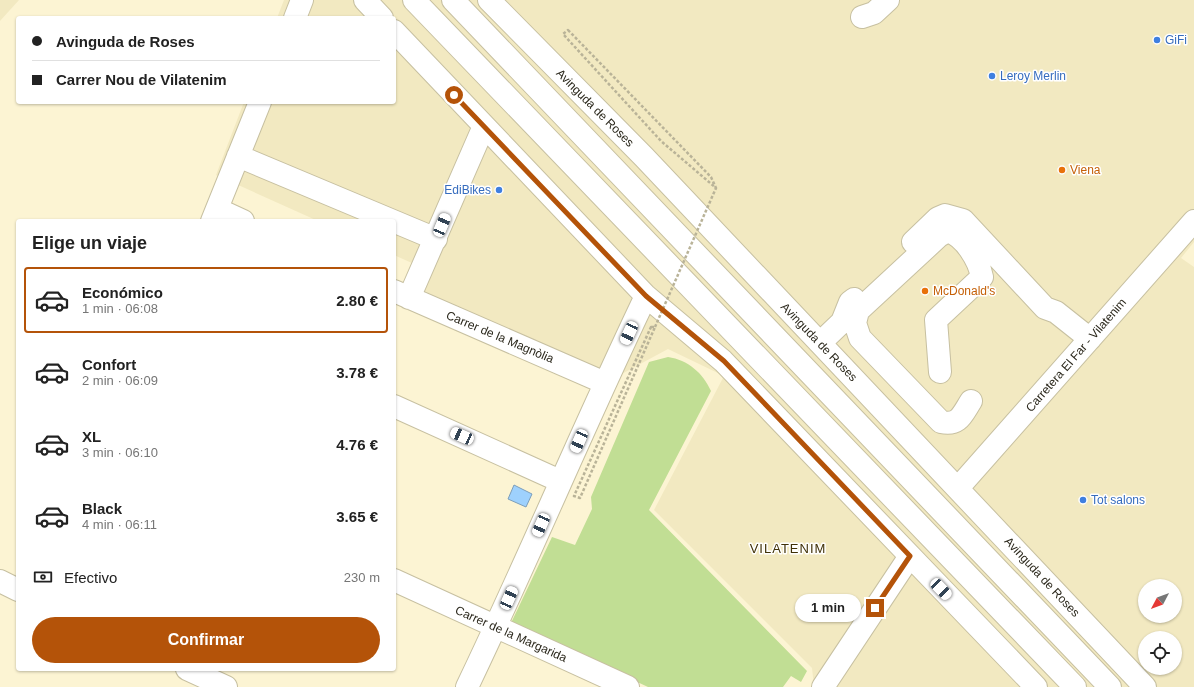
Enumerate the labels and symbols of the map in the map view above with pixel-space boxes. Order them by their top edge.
place label: GiFi [1165,33,1187,47]
marker: GiFi [1152,35,1162,45]
street label: Avinguda de Roses [553,66,637,150]
place label: Leroy Merlin [1000,69,1066,83]
marker: Leroy Merlin [987,71,997,81]
route start [445,86,463,104]
place label: Viena [1070,163,1101,177]
marker: Viena [1057,165,1067,175]
place label: EdiBikes [444,183,491,197]
marker: EdiBikes [494,185,504,195]
car [432,212,452,238]
place label: McDonald's [933,284,995,298]
marker: McDonald's [920,286,930,296]
street label: Carretera El Far - Vilatenim [1023,295,1129,415]
street label: Avinguda de Roses [778,300,860,384]
street label: Carrer de la Magnòlia [444,308,556,366]
car [618,320,640,346]
car [449,426,475,446]
car [569,428,589,454]
place label: Tot salons [1091,493,1145,507]
marker: Tot salons [1078,495,1088,505]
car [531,512,551,538]
street label: Avinguda de Roses [1001,534,1083,620]
district label: VILATENIM [750,541,826,556]
car [928,576,954,602]
north arrow [1138,579,1182,623]
car [499,585,519,611]
callout: 1 min [795,594,861,622]
route end [866,599,884,617]
street label: Carrer de la Margarida [453,603,569,665]

